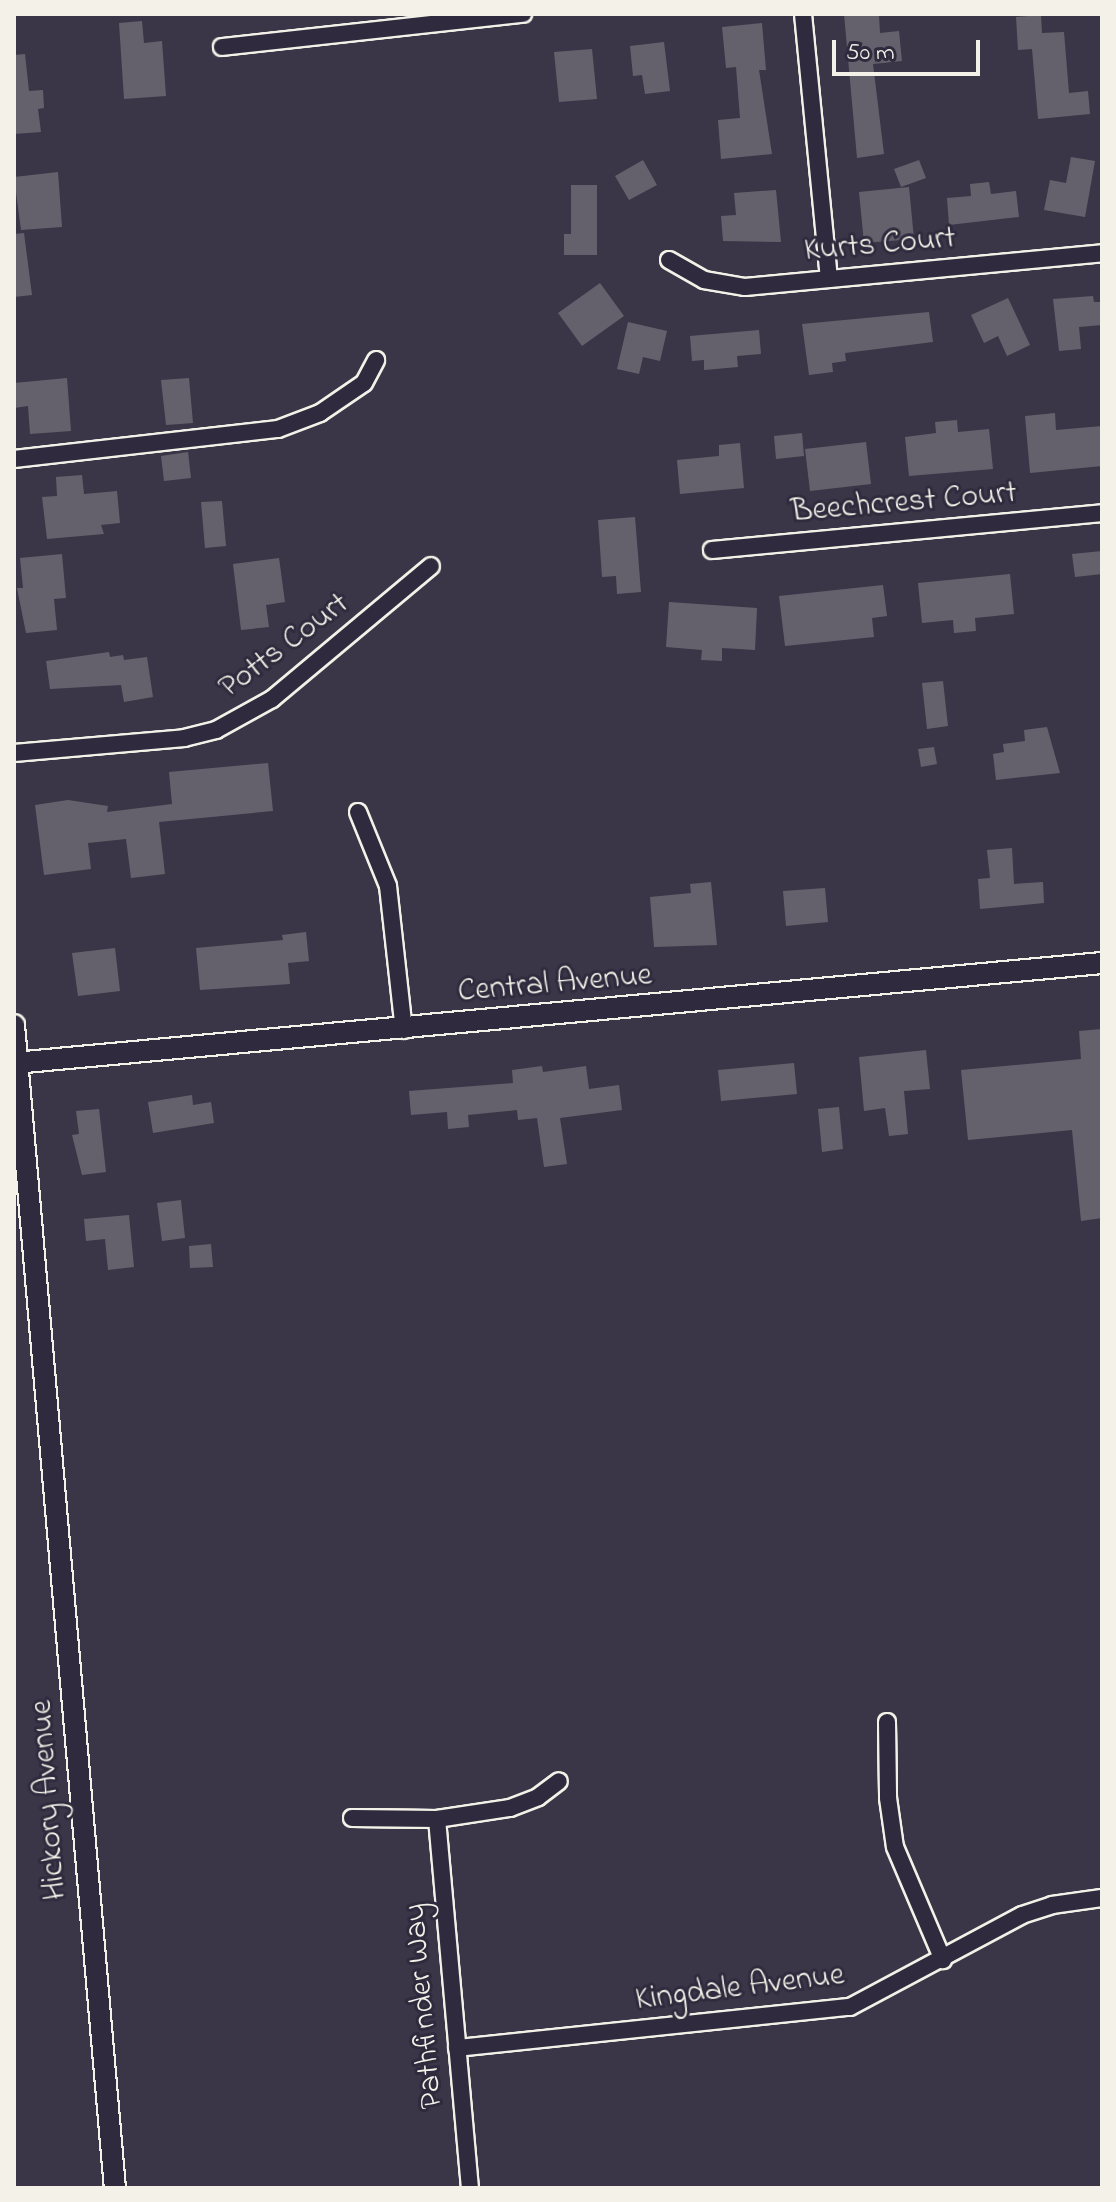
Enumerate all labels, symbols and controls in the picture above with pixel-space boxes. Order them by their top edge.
scale bar [836,24,984,74]
text: 50 m [846,36,895,71]
street label: Kurts Court [803,220,957,272]
street label: Beechcrest Court [790,475,1018,533]
street label: Potts Court [213,586,357,708]
street label: Central Avenue [456,957,654,1013]
street label: Hickory Avenue [24,1699,76,1901]
street label: Pathfinder Way [397,1902,453,2110]
street label: Kingdale Avenue [633,1957,847,2021]

